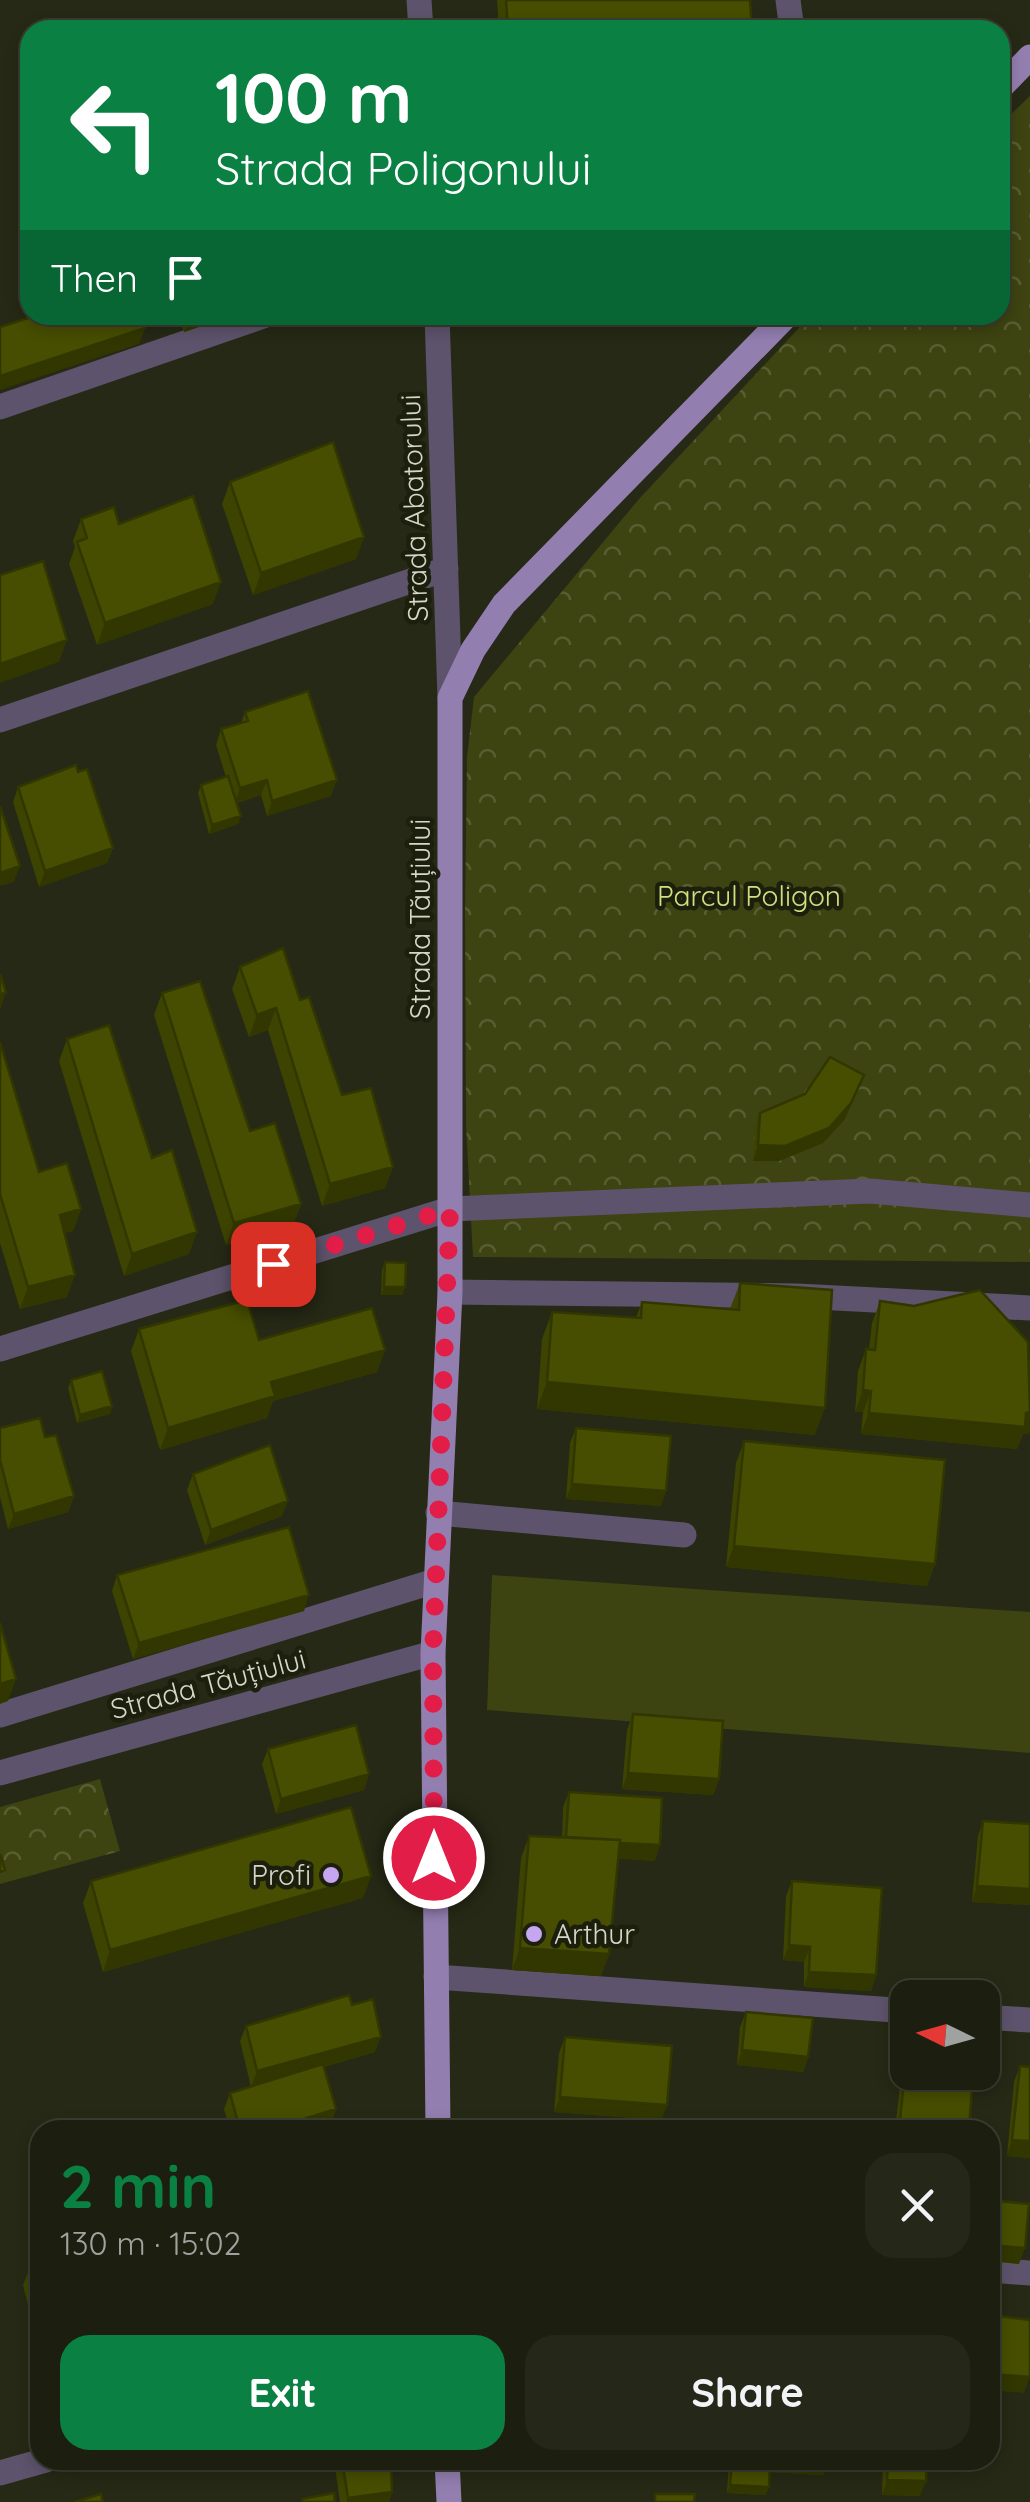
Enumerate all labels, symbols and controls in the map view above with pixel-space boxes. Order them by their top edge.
text: 100 m [215,53,412,141]
icon: left [50,60,180,190]
text: Strada Poligonului [215,140,591,196]
icon: arrive [158,250,213,305]
text: Then [50,254,138,302]
street label: Strada Abatorului [392,394,435,622]
street label: Strada Tăuțiului [402,819,437,1019]
park label: Parcul Poligon [657,878,841,913]
pin [231,1222,316,1307]
icon: arrive [246,1237,301,1292]
street label: Strada Tăuțiului [106,1641,309,1726]
position arrow [382,1806,486,1910]
place label: Profi [251,1857,311,1892]
marker: Profi [320,1864,342,1886]
place label: Arthur [554,1916,635,1951]
marker: Arthur [523,1923,545,1945]
north arrow [890,1980,1000,2090]
map controls [890,1980,1000,2090]
text: 2 min [60,2148,216,2223]
button: close [865,2153,970,2258]
text: 130 m · 15:02 [60,2223,241,2263]
button: Exit [60,2335,505,2450]
button: Share [525,2335,970,2450]

